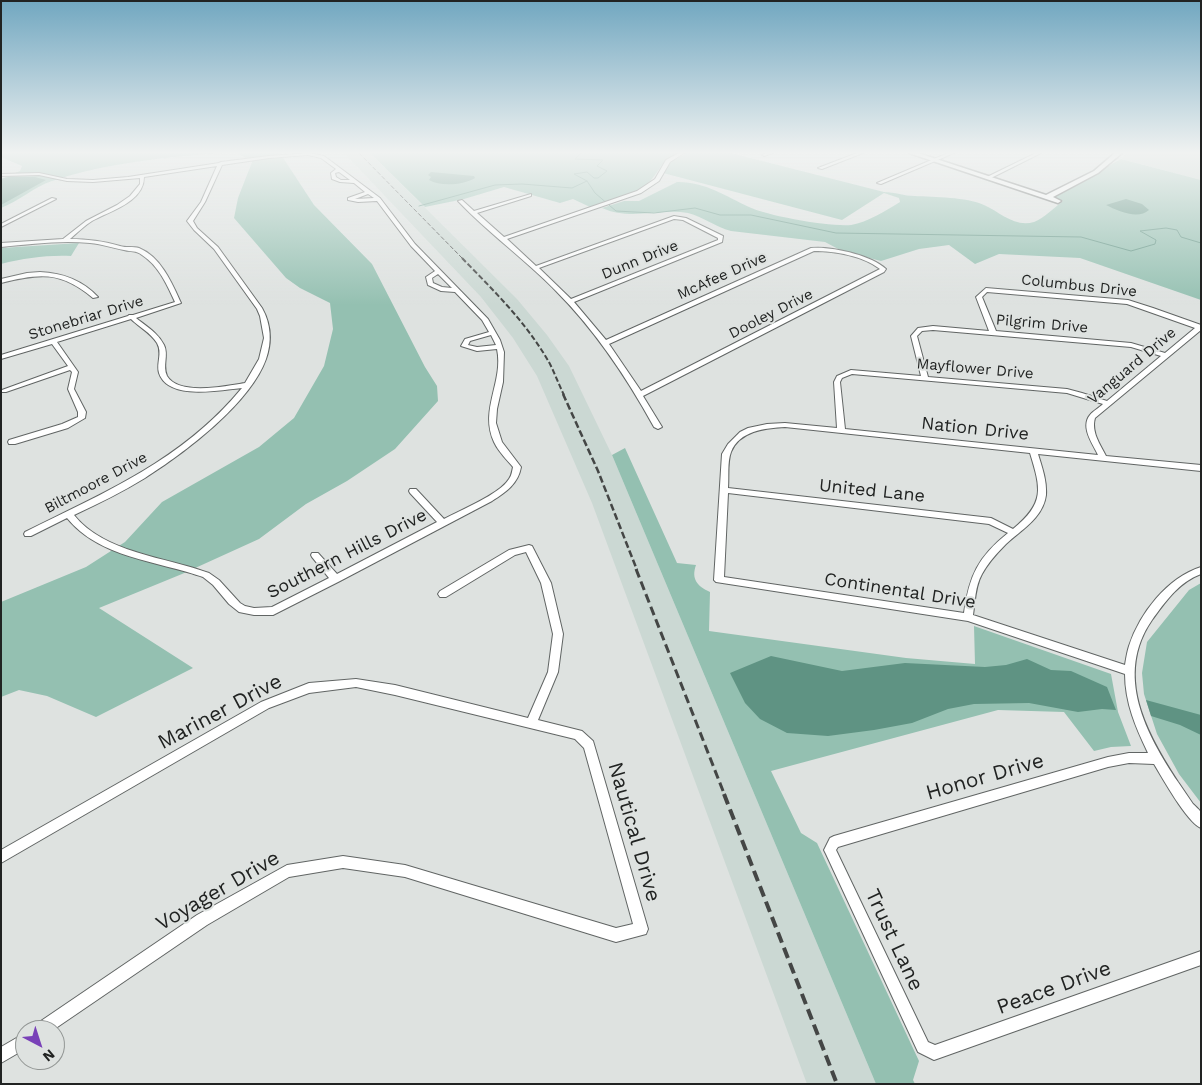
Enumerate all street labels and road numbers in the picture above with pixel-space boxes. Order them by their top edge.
street label: Dunn Drive [599,236,681,284]
street label: McAfee Drive [674,248,770,304]
street label: Columbus Drive [1020,271,1138,301]
street label: Dooley Drive [726,285,816,343]
street label: Stonebriar Drive [26,292,146,344]
street label: Pilgrim Drive [995,311,1089,337]
street label: Vanguard Drive [1084,324,1180,408]
street label: Mayflower Drive [916,355,1034,383]
street label: Nation Drive [920,413,1030,445]
street label: Biltmoore Drive [42,448,150,518]
street label: United Lane [818,475,926,507]
street label: Southern Hills Drive [263,504,431,604]
street label: Continental Drive [823,568,977,614]
street label: Mariner Drive [154,669,286,755]
street label: Honor Drive [923,748,1047,806]
street label: Nautical Drive [602,759,666,905]
street label: Voyager Drive [152,845,284,937]
street label: Trust Lane [859,885,929,995]
street label: Peace Drive [993,956,1115,1020]

